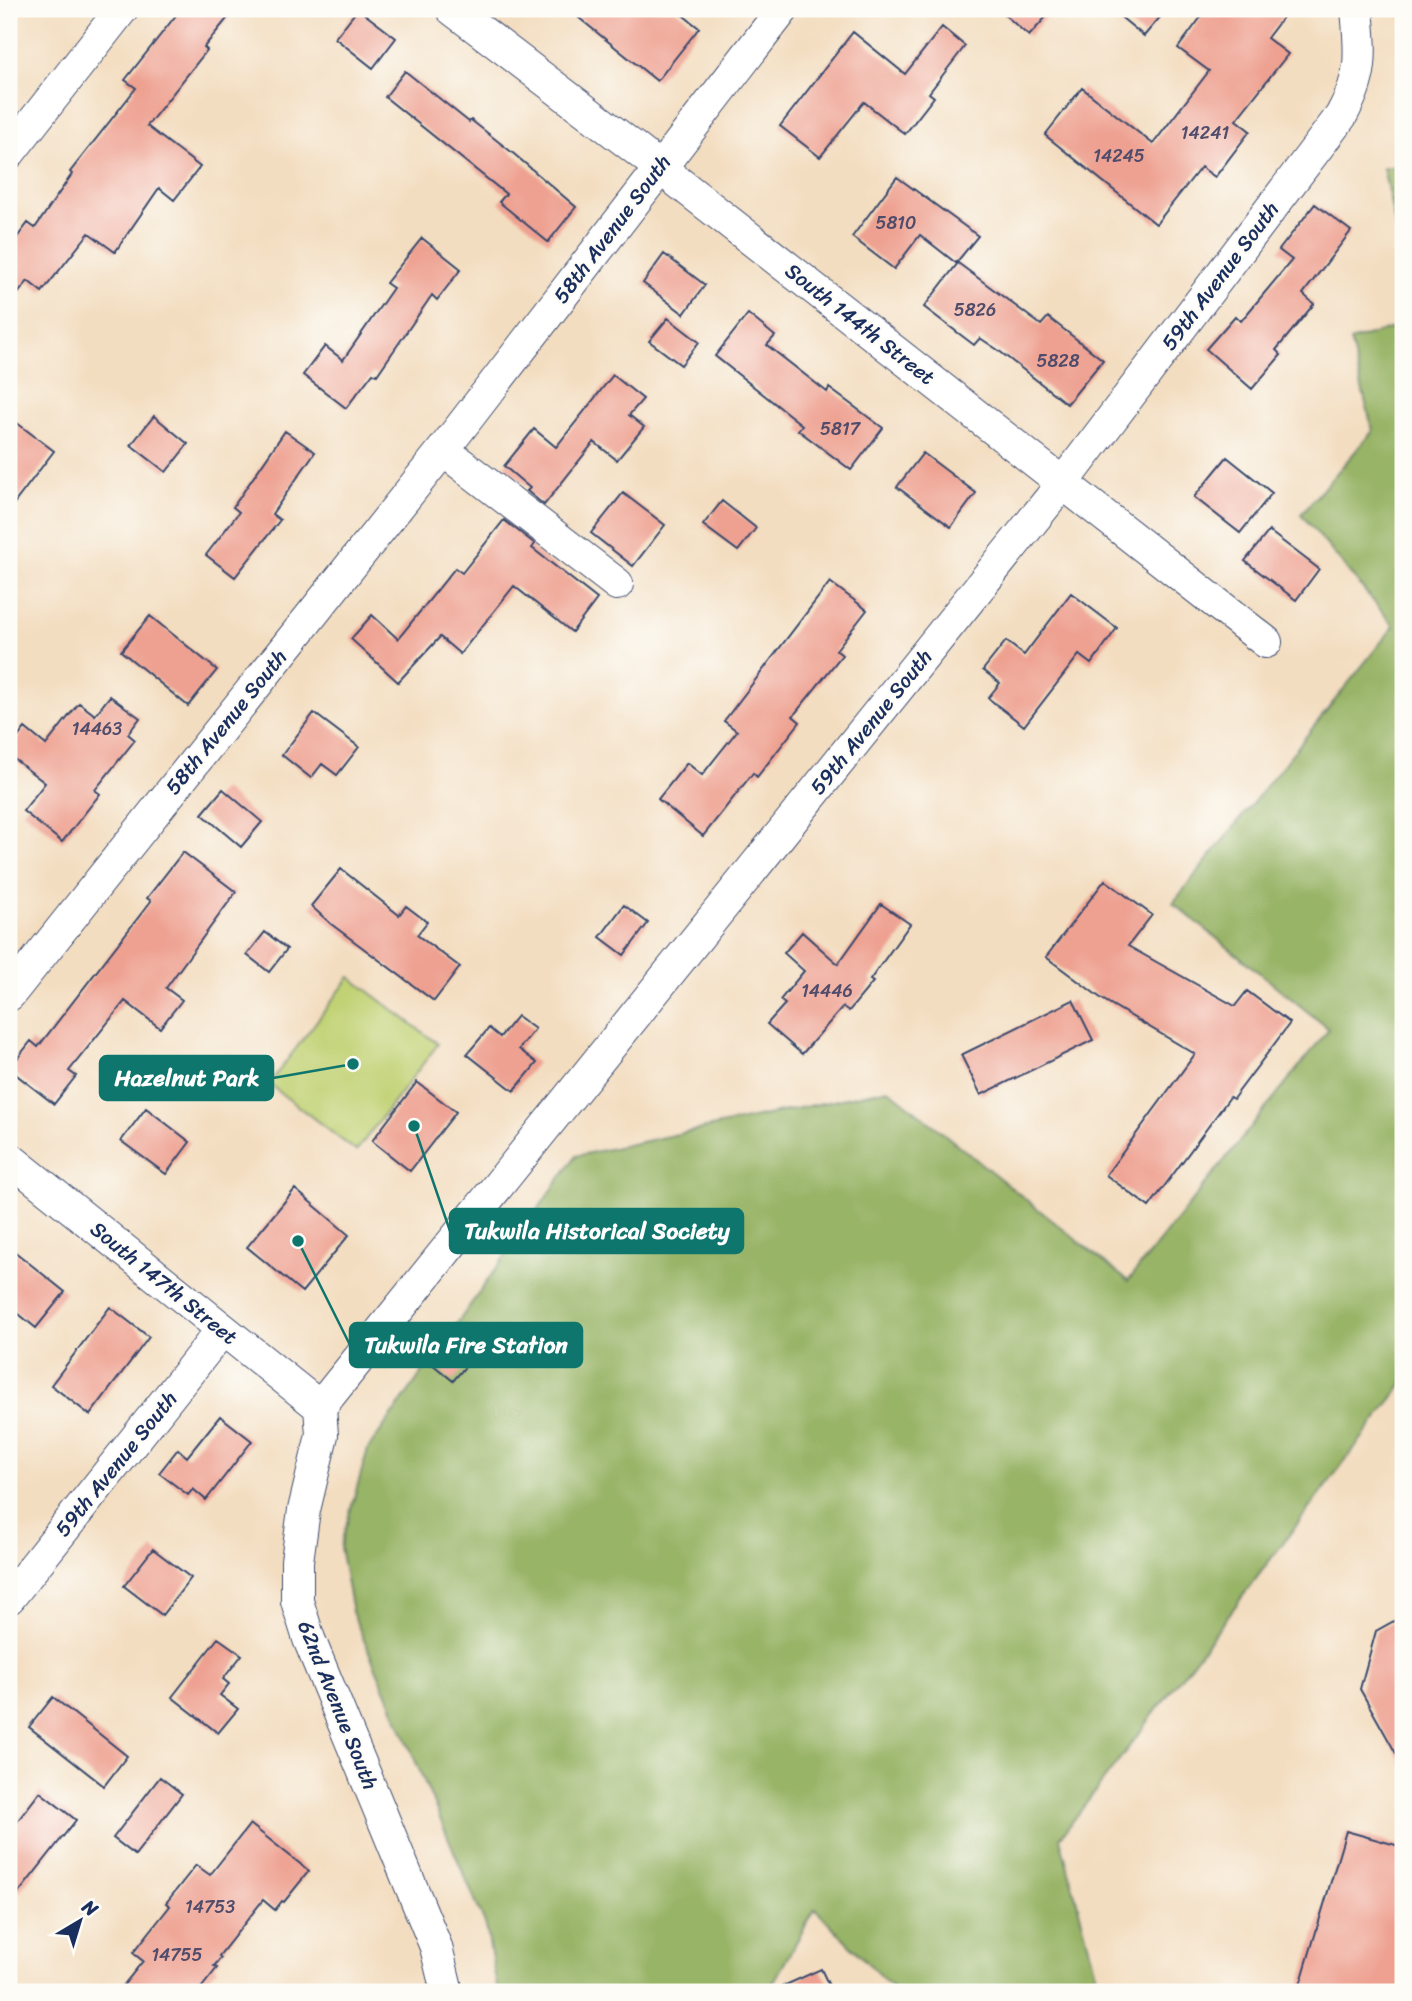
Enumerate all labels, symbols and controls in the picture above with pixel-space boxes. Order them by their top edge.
house number: 14241 [1181,117,1229,149]
house number: 14245 [1093,140,1145,172]
street label: 58th Avenue South [543,146,681,312]
street label: 59th Avenue South [1151,193,1289,359]
house number: 5810 [876,207,916,239]
street label: South 144th Street [776,253,944,395]
house number: 5826 [954,294,996,326]
house number: 5828 [1036,345,1080,377]
house number: 5817 [820,413,862,445]
street label: 59th Avenue South [800,640,942,804]
street label: 58th Avenue South [155,641,297,803]
house number: 14463 [72,713,122,745]
house number: 14446 [801,975,853,1007]
callout: Hazelnut Park [100,1056,273,1100]
text: Hazelnut Park [113,1058,260,1099]
callout: Tukwila Historical Society [450,1209,743,1253]
street label: South 147th Street [81,1211,247,1355]
text: Tukwila Historical Society [464,1211,731,1252]
callout: Tukwila Fire Station [350,1323,582,1367]
text: Tukwila Fire Station [364,1325,568,1366]
street label: 59th Avenue South [45,1382,187,1546]
street label: 62nd Avenue South [287,1615,389,1795]
north arrow [46,1885,116,1955]
text: N [74,1890,106,1926]
house number: 14753 [185,1891,235,1923]
house number: 14755 [151,1939,203,1971]

